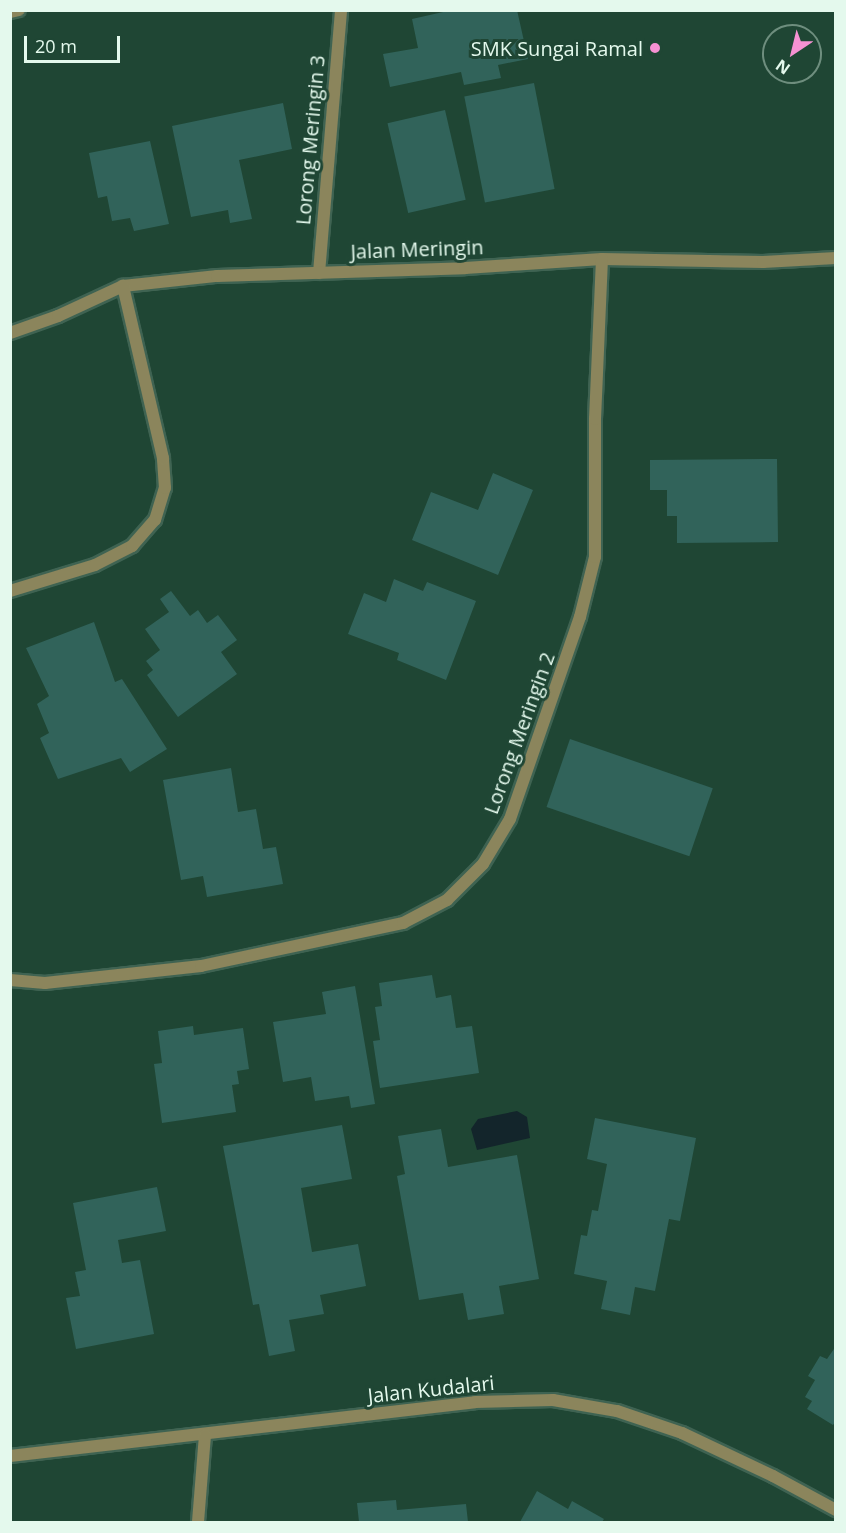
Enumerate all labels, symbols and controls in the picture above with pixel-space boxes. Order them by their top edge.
scale bar [27,24,123,62]
north arrow [762,24,822,84]
text: 20 m [35,34,77,58]
place label: SMK Sungai Ramal [471,36,643,60]
marker: SMK Sungai Ramal [648,41,662,55]
street label: Lorong Meringin 3 [291,54,329,226]
text: N [771,54,794,80]
street label: Jalan Meringin [350,235,484,263]
street label: Lorong Meringin 2 [479,649,559,817]
street label: Jalan Kudalari [366,1370,496,1408]

